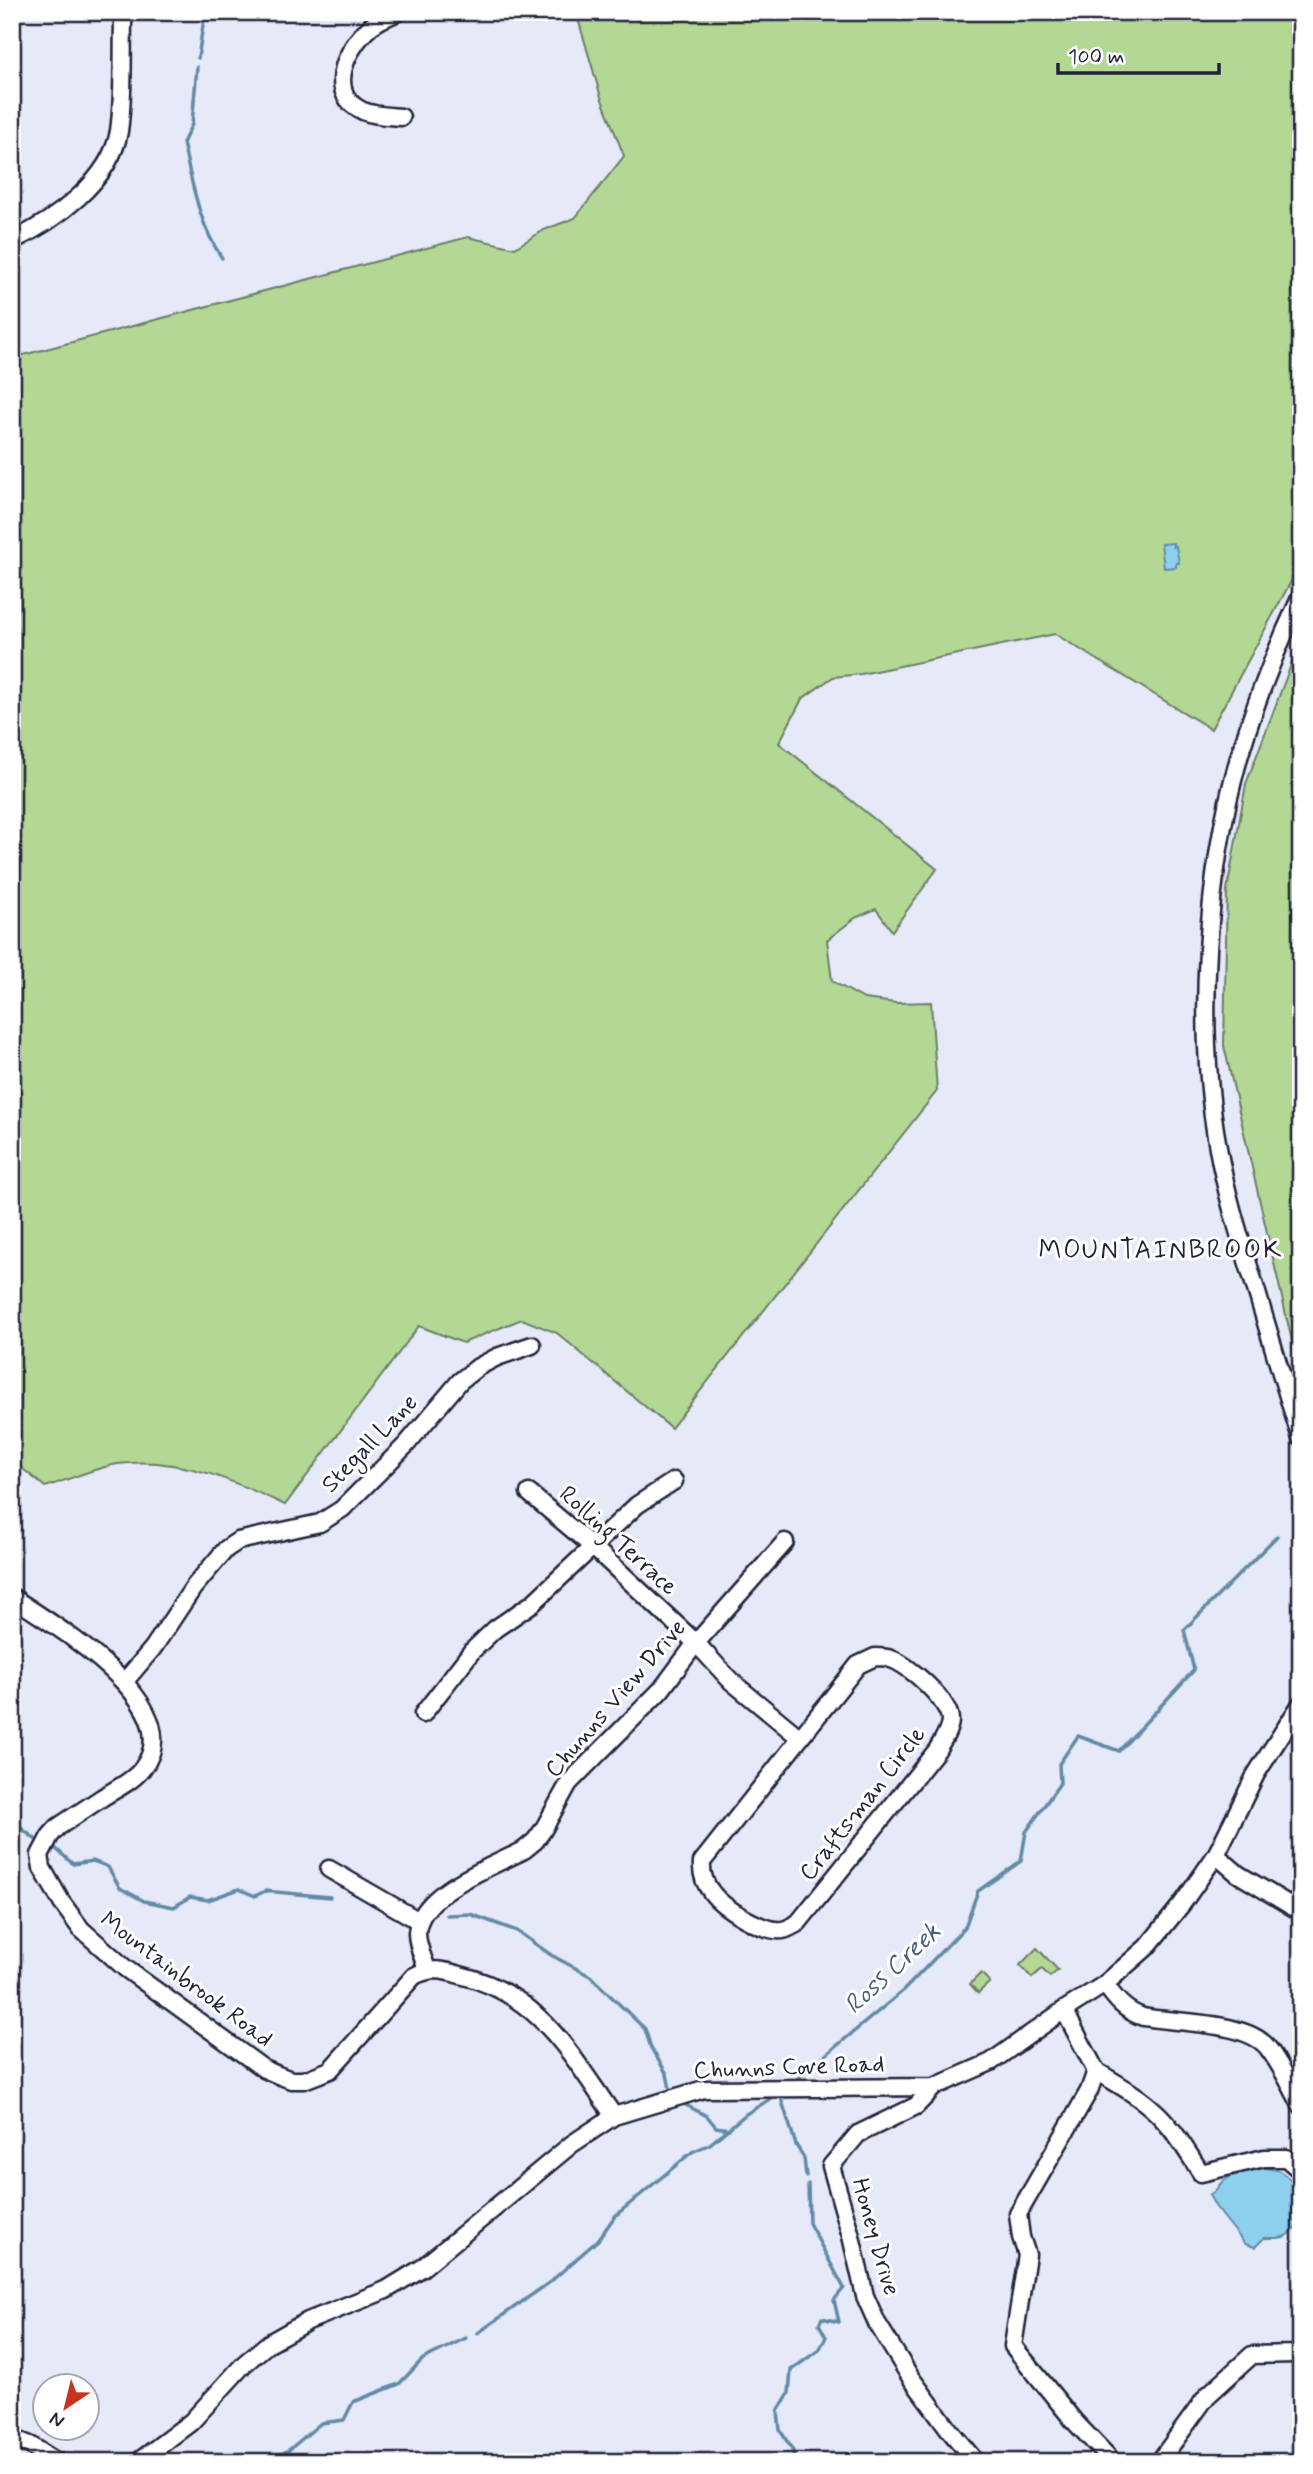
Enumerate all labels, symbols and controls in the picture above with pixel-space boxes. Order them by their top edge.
scale bar [1058,32,1218,76]
text: 100 m [1068,43,1124,71]
district label: MOUNTAINBROOK [1039,1234,1283,1268]
street label: Stegall Lane [315,1388,426,1502]
street label: Rolling Terrace [550,1479,684,1605]
street label: Chunns View Drive [539,1613,693,1785]
street label: Craftsman Circle [793,1720,933,1888]
street label: Mountainbrook Road [93,1905,279,2055]
water label: Ross Creek [837,1916,949,2022]
street label: Chunns Cove Road [693,2049,885,2087]
street label: Honey Drive [843,2175,907,2299]
north arrow [32,2372,102,2442]
text: N [45,2406,69,2434]

